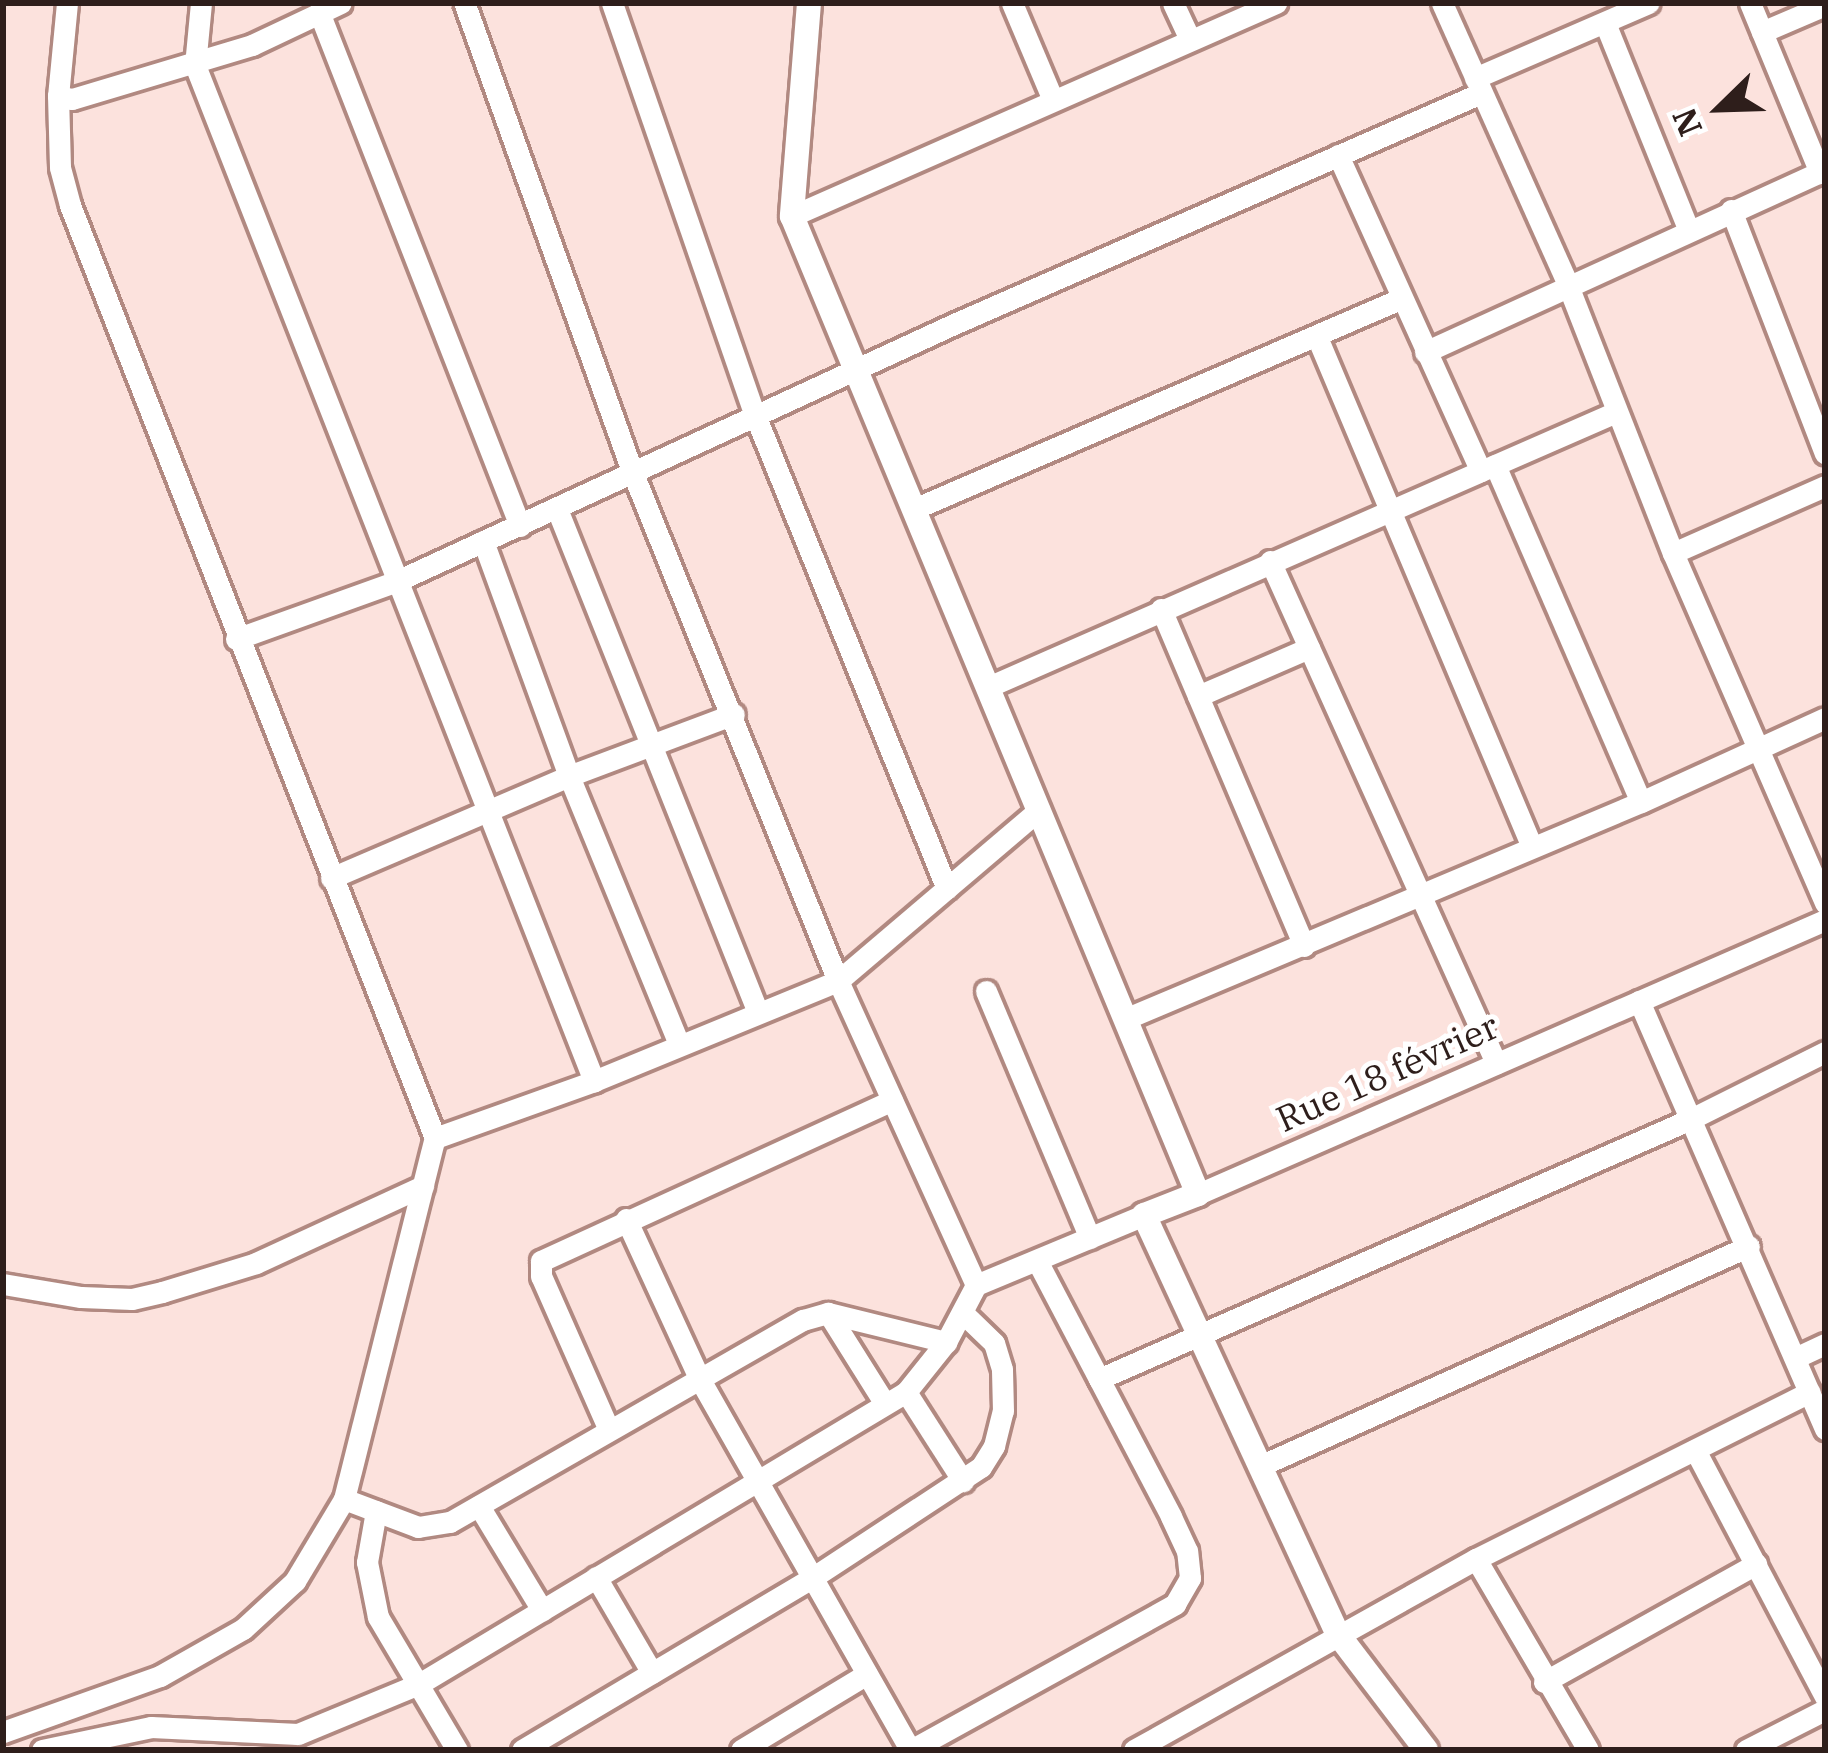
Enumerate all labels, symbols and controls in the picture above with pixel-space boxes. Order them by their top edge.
north arrow [1660,48,1780,168]
text: N [1662,102,1711,143]
street label: Rue 18 février [1269,1004,1505,1140]

